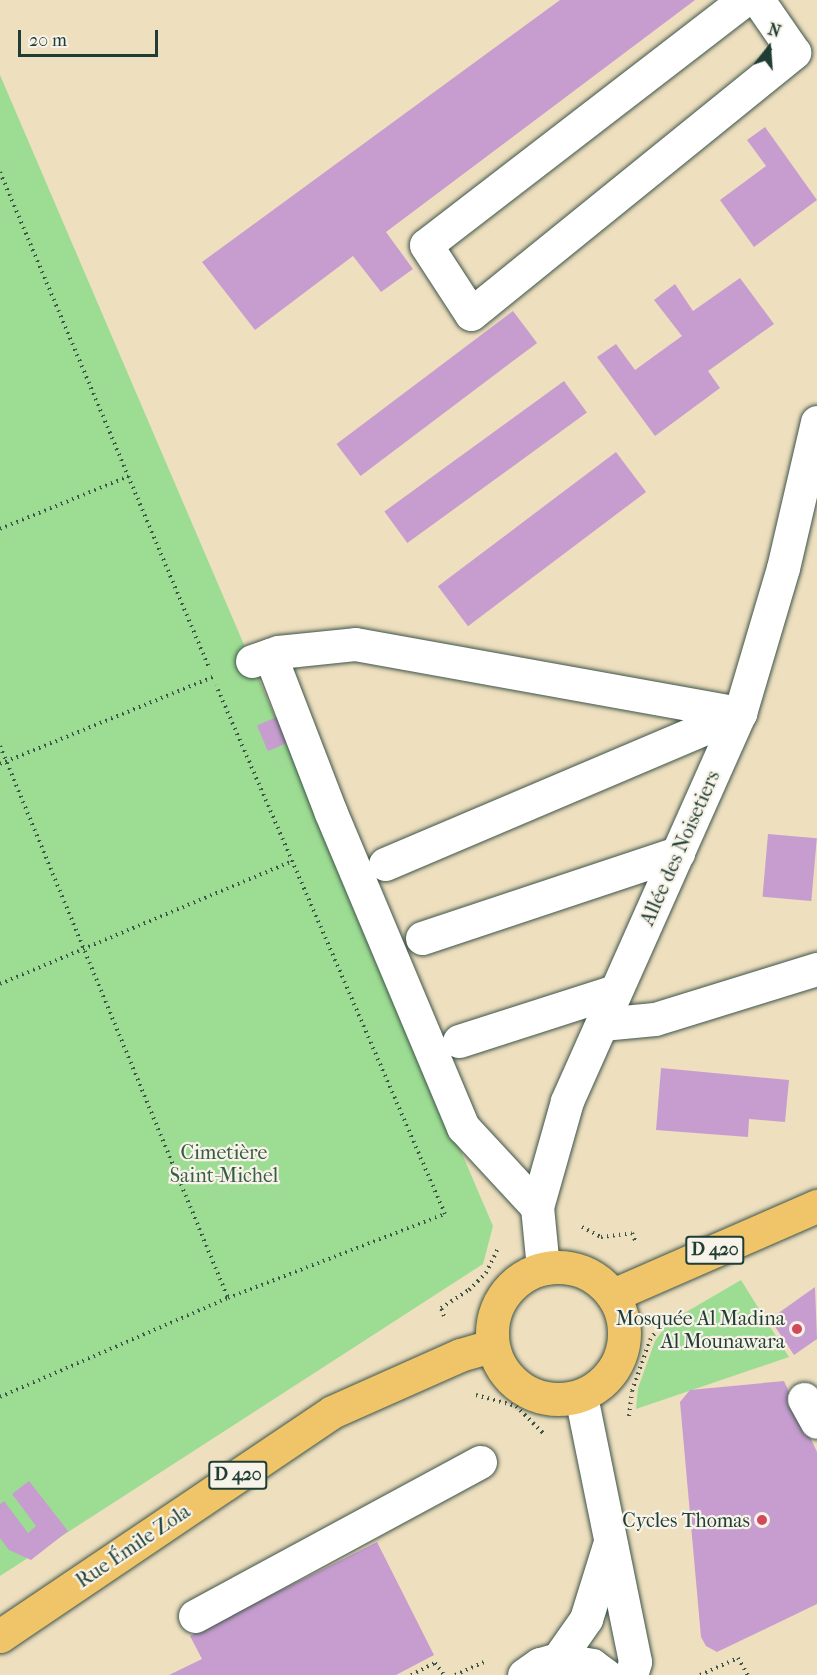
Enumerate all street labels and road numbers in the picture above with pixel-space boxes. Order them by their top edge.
street label: Allée des Noisetiers [635,767,725,929]
road number: D 420 [685,1235,745,1265]
road number: D 420 [208,1460,268,1490]
street label: Rue Émile Zola [71,1499,195,1593]

